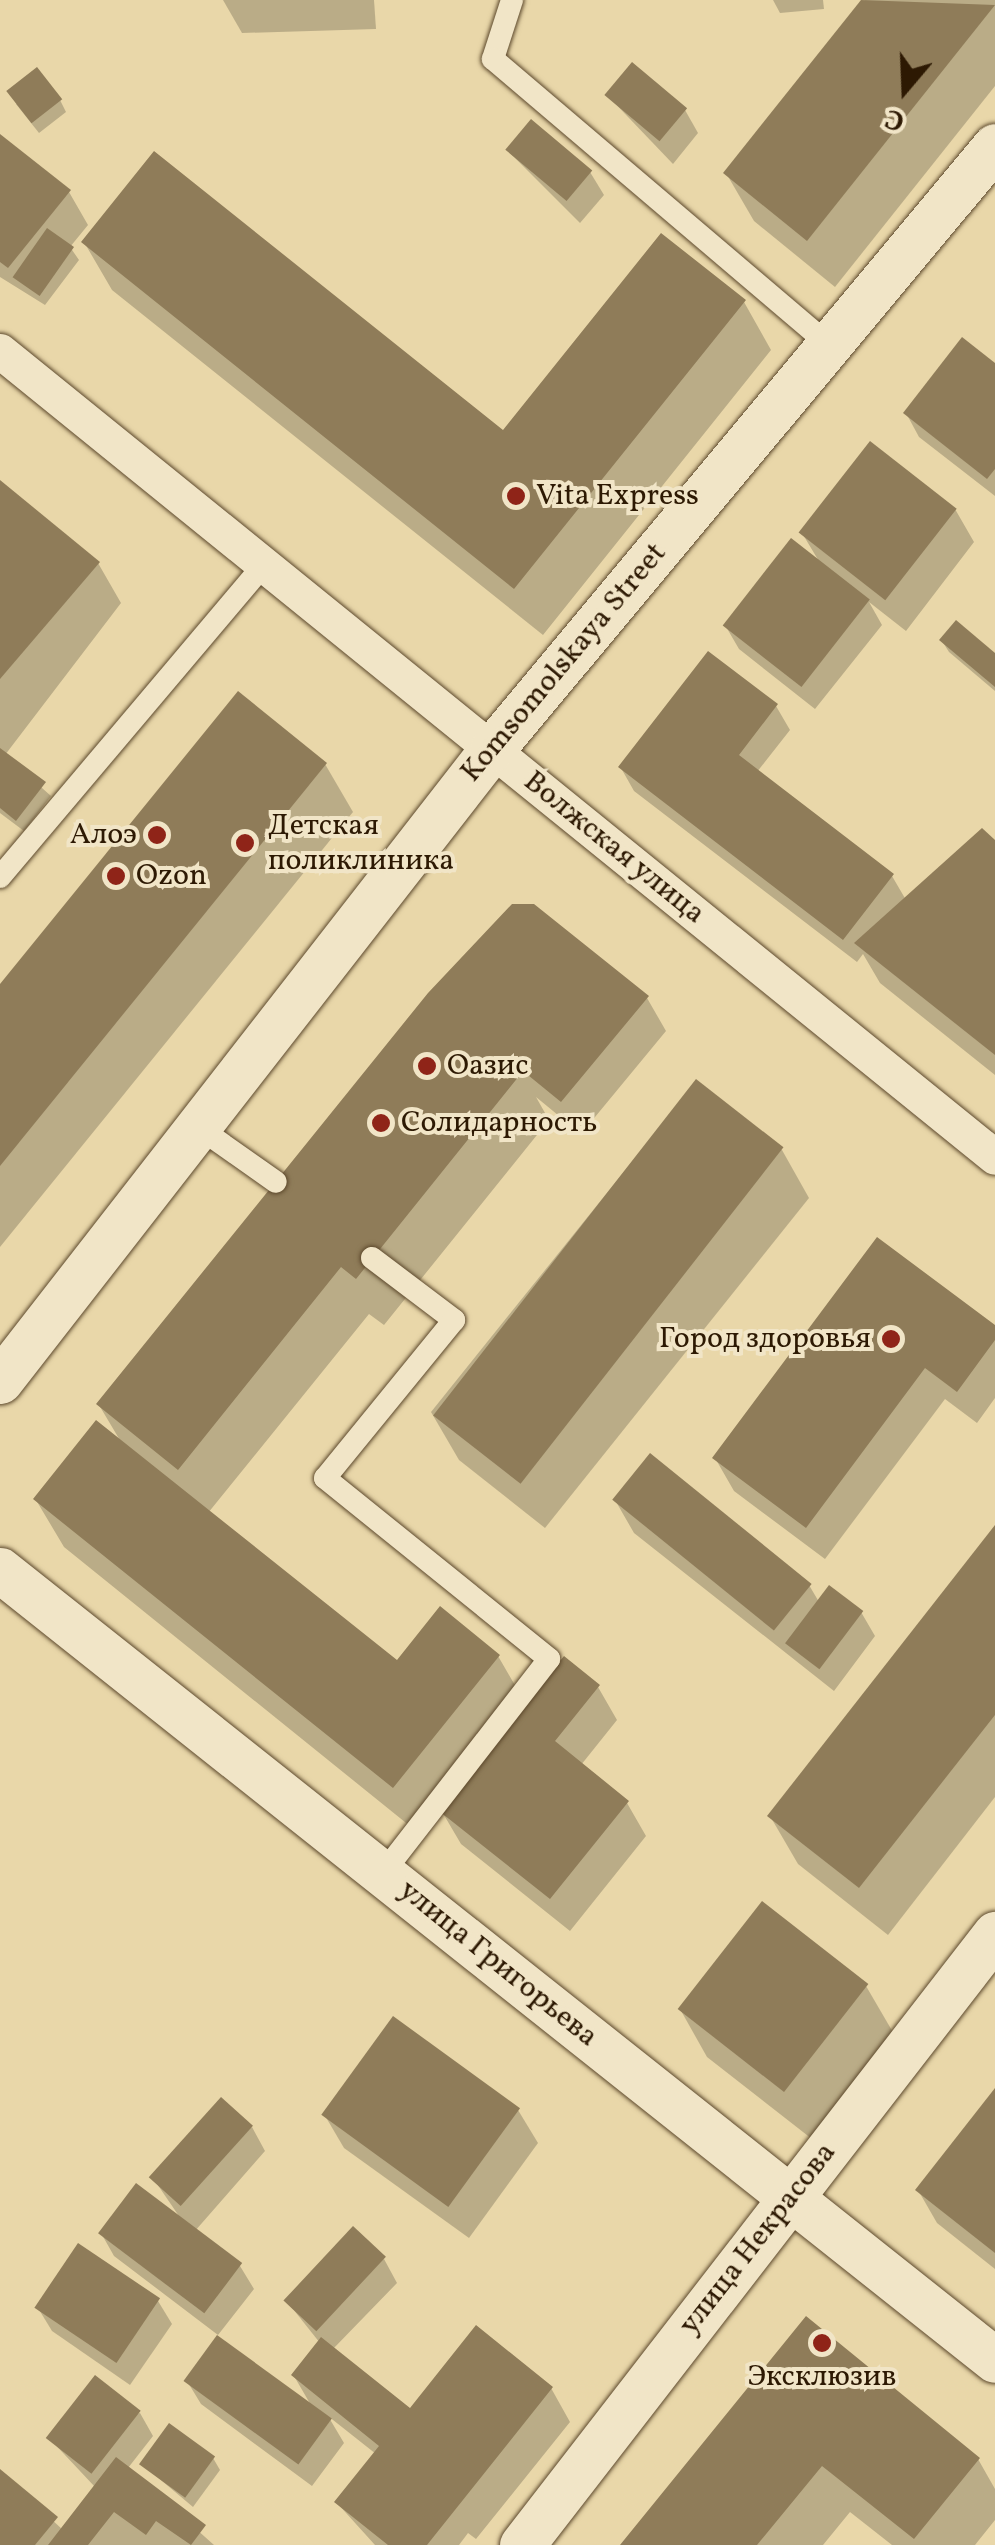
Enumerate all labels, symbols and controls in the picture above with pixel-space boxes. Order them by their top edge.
north arrow [855,40,955,140]
text: С [880,97,910,140]
place label: Vita Express [536,478,699,514]
marker: Vita Express [505,485,527,507]
street label: Komsomolskaya Street [454,536,674,790]
street label: Волжская улица [516,764,712,932]
place label: Детская поликлиника [268,808,454,878]
place label: Алоэ [70,817,137,853]
marker: Алоэ [146,824,168,846]
marker: Детская поликлиника [232,830,258,856]
place label: Ozon [136,858,207,894]
marker: Ozon [105,865,127,887]
place label: Оазис [447,1048,529,1084]
marker: Оазис [416,1055,438,1077]
place label: Солидарность [401,1105,597,1141]
marker: Солидарность [370,1112,392,1134]
place label: Город здоровья [659,1321,871,1357]
marker: Город здоровья [880,1328,902,1350]
street label: улица Григорьева [391,1873,605,2055]
street label: улица Некрасова [672,2136,844,2342]
marker: Эксклюзив [811,2332,833,2354]
place label: Эксклюзив [748,2359,896,2395]

